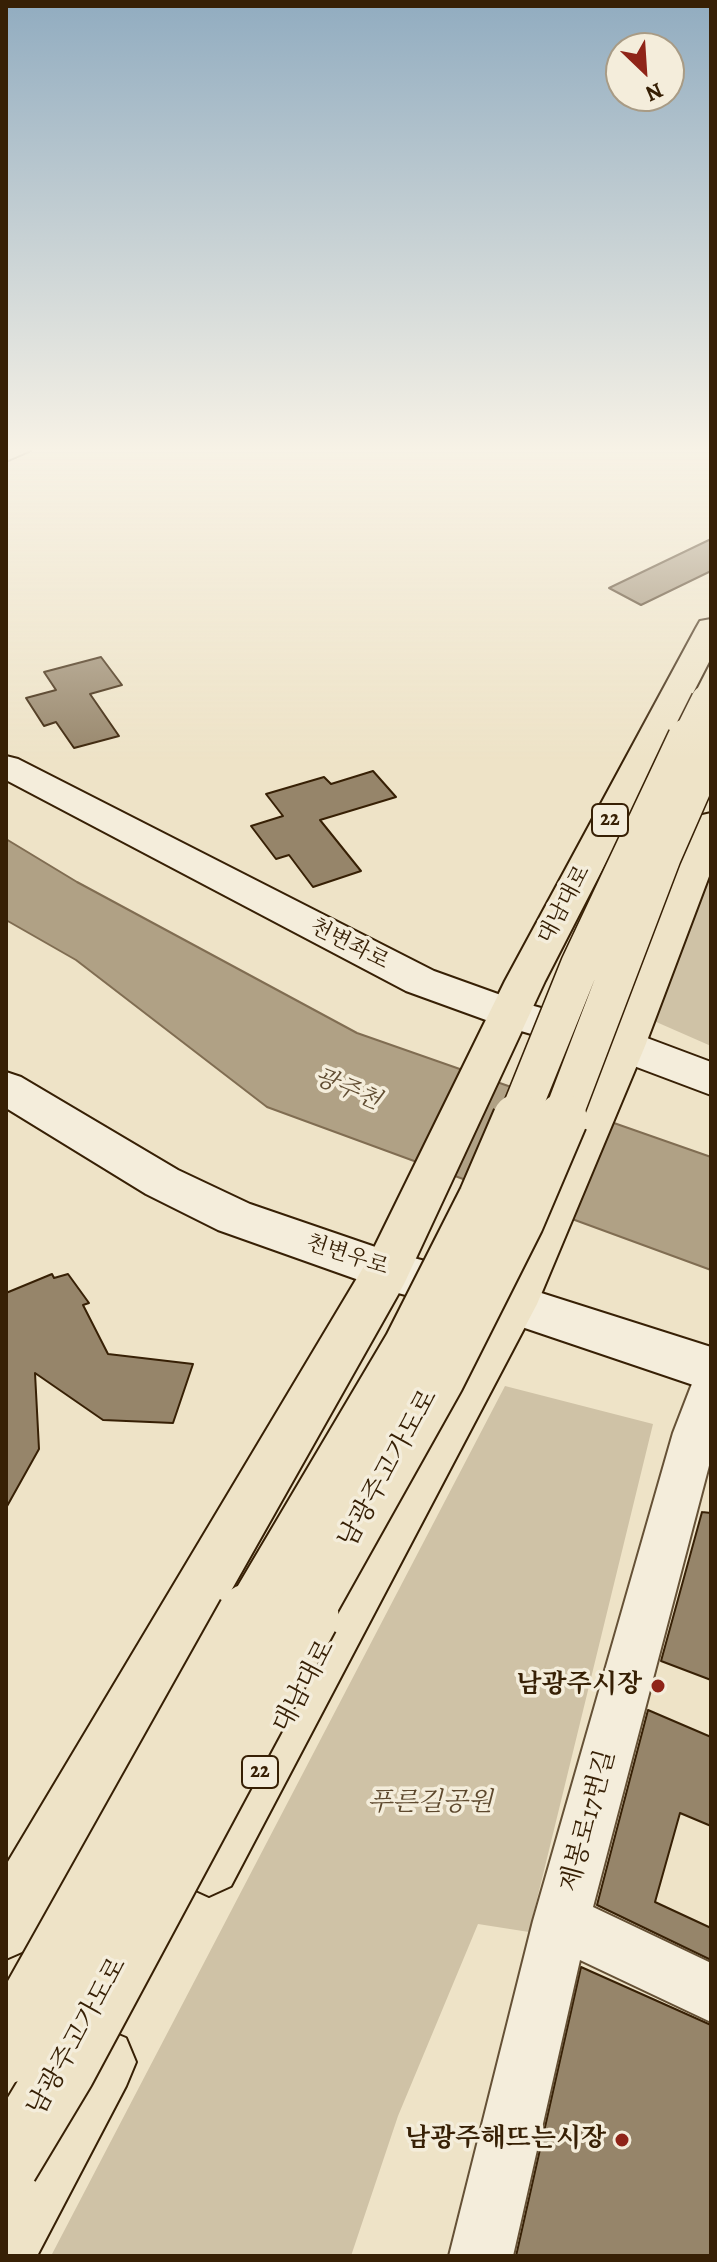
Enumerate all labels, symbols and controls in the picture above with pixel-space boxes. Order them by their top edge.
north arrow [605,32,685,112]
text: N [641,75,668,109]
road number: 22 [592,804,628,836]
street label: 대남대로 [533,861,597,949]
street label: 천변좌로 [305,914,393,976]
water label: 광주천 [309,1063,385,1117]
street label: 천변우로 [302,1230,392,1282]
street label: 남광주고가도로 [333,1385,445,1553]
street label: 대남대로 [268,1635,342,1739]
place label: 남광주시장 [516,1670,642,1702]
marker: 남광주시장 [649,1677,667,1695]
street label: 제봉로17번길 [555,1747,623,1895]
road number: 22 [242,1756,278,1788]
park label: 푸른길공원 [367,1788,493,1820]
street label: 남광주고가도로 [22,1953,134,2121]
place label: 남광주해뜨는시장 [405,2124,606,2156]
marker: 남광주해뜨는시장 [613,2131,631,2149]

